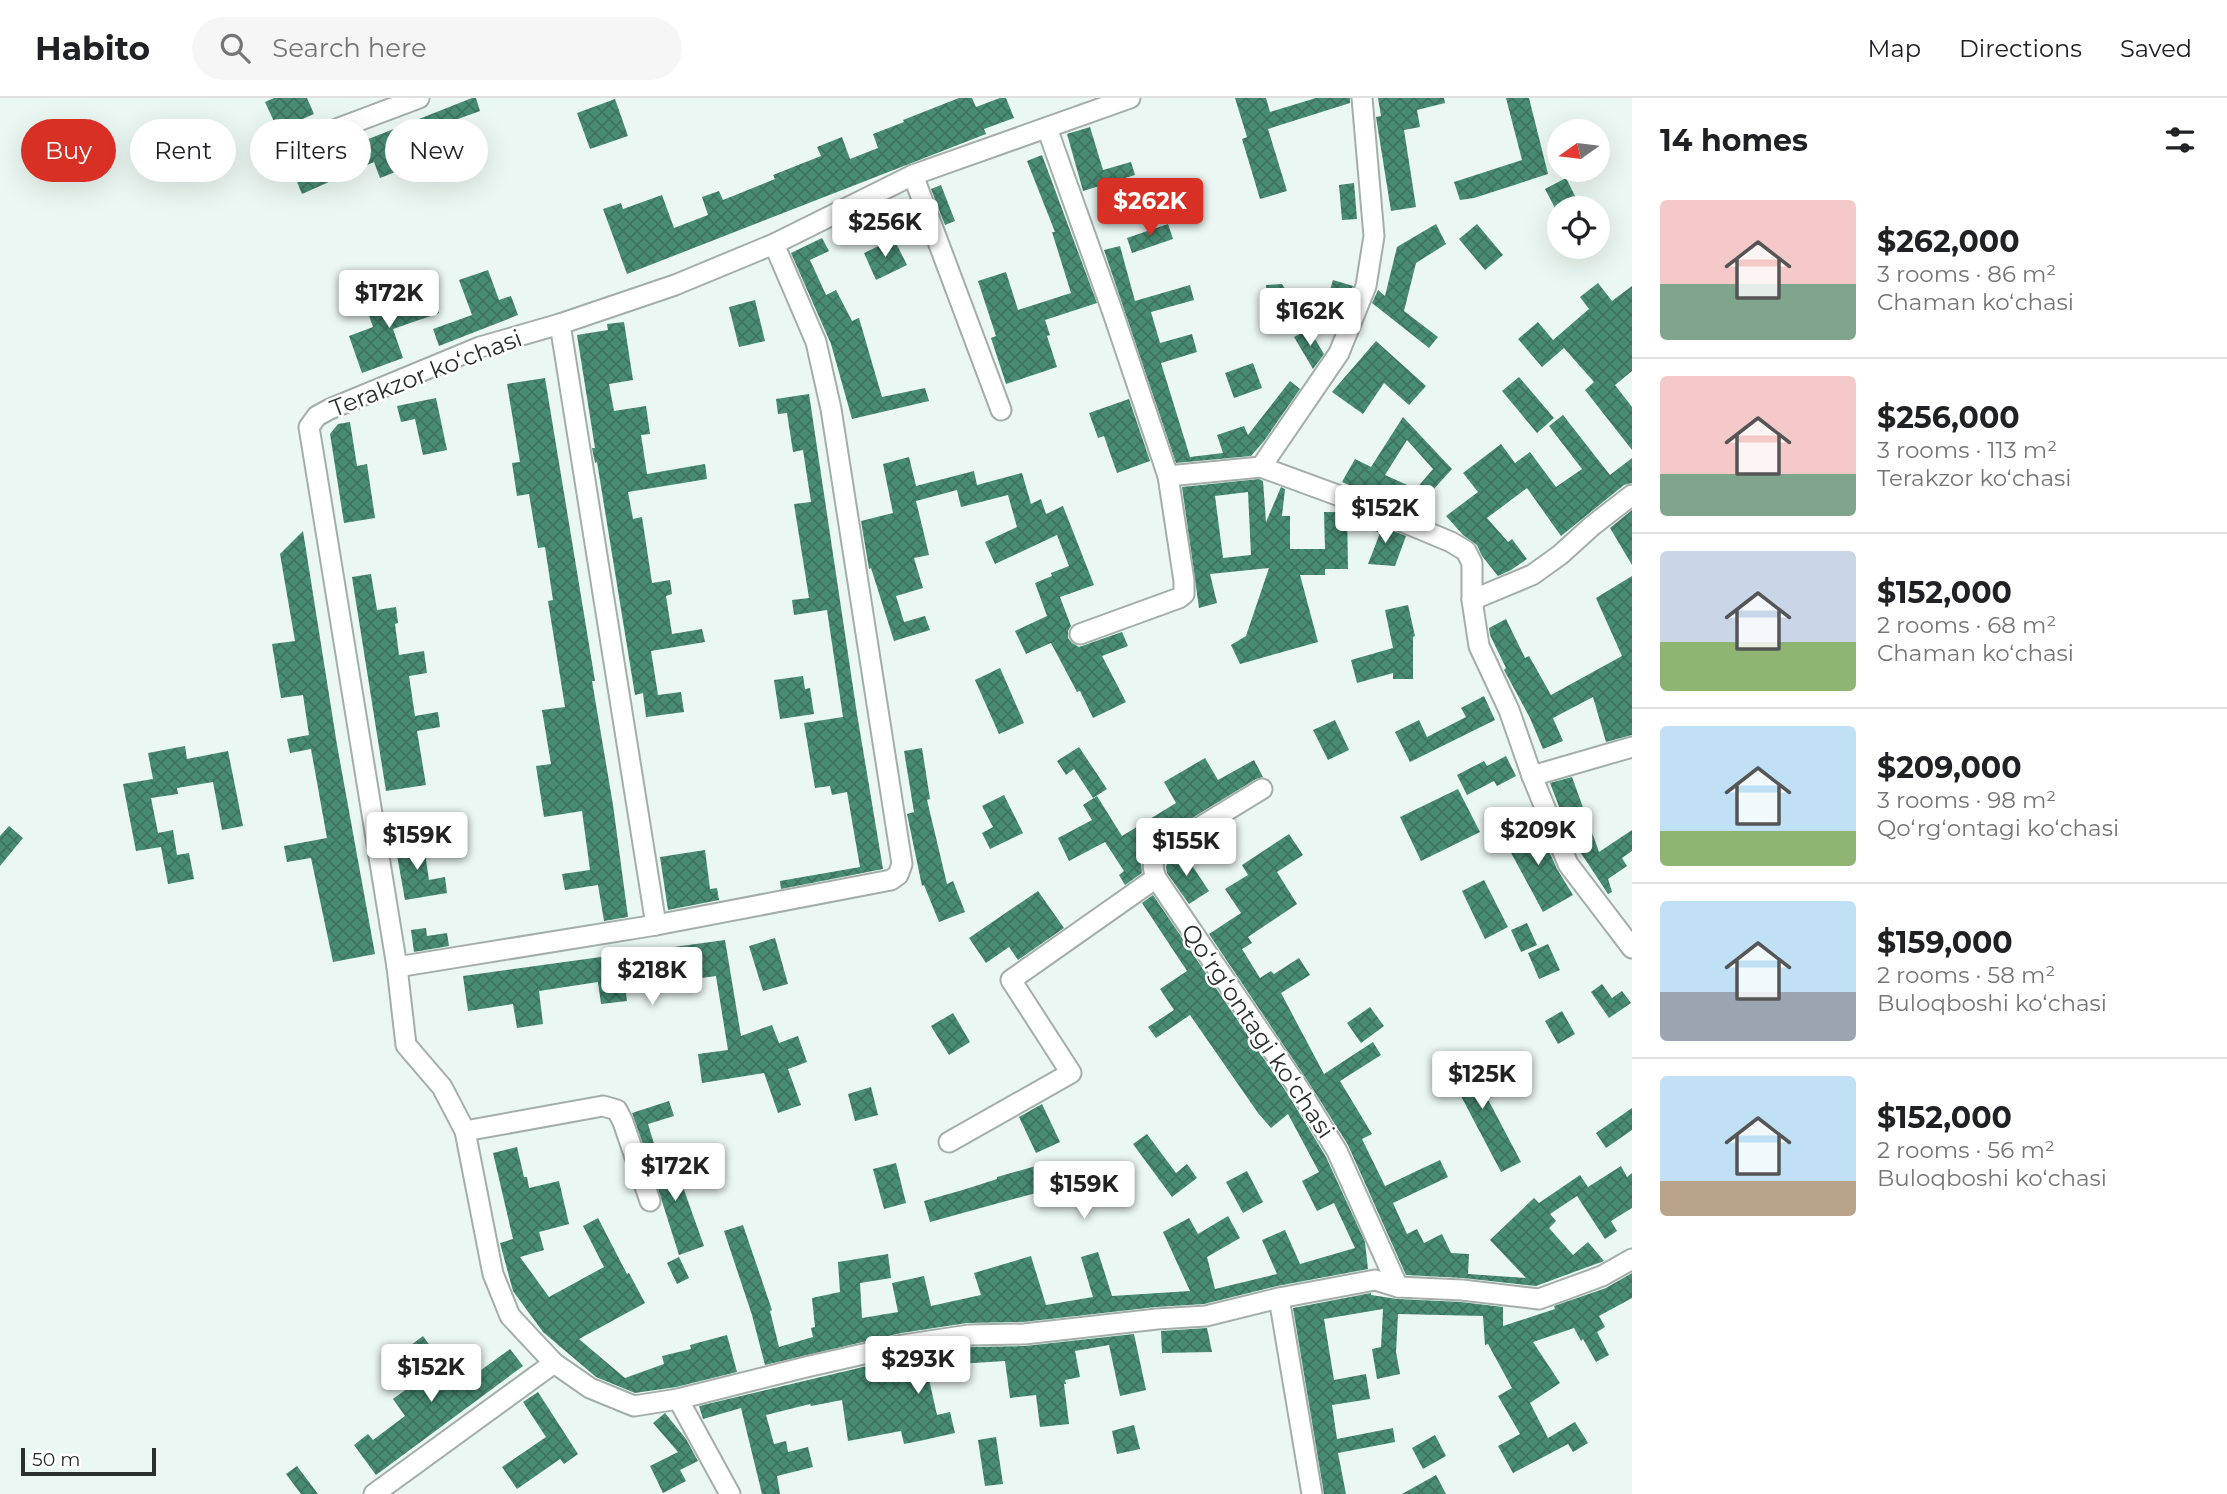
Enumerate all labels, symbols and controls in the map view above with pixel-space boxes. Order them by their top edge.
search box [192,17,682,80]
text: Habito [35,28,150,68]
icon: search [216,29,254,67]
text: Search here [272,32,427,64]
text: Map [1868,34,1921,63]
text: Directions [1959,34,2082,63]
text: Saved [2120,34,2192,63]
chip: Buy [21,119,116,182]
chip: Rent [130,119,236,182]
chip: Filters [250,119,371,182]
chip: New [385,119,488,182]
north arrow [1547,119,1610,182]
map controls [1547,119,1610,259]
icon: filters [2161,121,2199,159]
text: 14 homes [1660,122,1808,159]
pin: $262K [1101,178,1199,238]
text: $262K [1113,187,1187,215]
button: locate [1547,196,1610,259]
pin: $256K [836,200,934,259]
text: $256K [848,208,922,236]
text: $262,000 [1877,223,2020,260]
icon: home [1716,228,1800,312]
text: 3 rooms · 86 m² [1877,260,2056,288]
pin: $172K [340,271,438,330]
text: $172K [355,279,423,307]
pin: $162K [1261,288,1359,348]
text: Chaman koʻchasi [1877,288,2074,316]
text: $162K [1276,297,1344,325]
street label: Terakzor koʻchasi [326,323,526,423]
text: $256,000 [1877,399,2020,436]
icon: home [1716,404,1800,488]
text: 3 rooms · 113 m² [1877,436,2057,464]
text: Terakzor koʻchasi [1877,464,2071,492]
pin: $152K [1336,486,1434,545]
text: $152K [1351,494,1419,522]
text: $152,000 [1877,574,2012,611]
icon: home [1716,579,1800,663]
text: 2 rooms · 68 m² [1877,611,2056,639]
text: Chaman koʻchasi [1877,639,2074,667]
text: $209,000 [1877,749,2022,786]
icon: home [1716,754,1800,838]
text: 3 rooms · 98 m² [1877,786,2056,814]
pin: $209K [1489,808,1587,867]
pin: $159K [368,812,466,872]
text: Qoʻrgʻontagi koʻchasi [1877,814,2119,842]
text: $209K [1500,816,1576,844]
pin: $155K [1137,818,1235,878]
text: $159K [383,821,451,849]
text: $155K [1152,827,1220,855]
street label: Qoʻrgʻontagi koʻchasi [1175,918,1341,1144]
text: $159,000 [1877,924,2013,961]
icon: home [1716,929,1800,1013]
pin: $218K [603,948,701,1007]
text: $218K [617,956,687,984]
text: 2 rooms · 58 m² [1877,961,2055,989]
text: Buloqboshi koʻchasi [1877,989,2107,1017]
pin: $125K [1433,1052,1531,1111]
text: $125K [1448,1060,1516,1088]
text: $152,000 [1877,1099,2012,1136]
icon: home [1716,1104,1800,1188]
text: 2 rooms · 56 m² [1877,1136,2055,1164]
pin: $172K [626,1144,724,1203]
text: $172K [641,1152,709,1180]
pin: $159K [1035,1162,1133,1221]
text: Buloqboshi koʻchasi [1877,1164,2107,1192]
text: $159K [1050,1170,1118,1198]
pin: $293K [869,1336,967,1396]
pin: $152K [382,1344,480,1404]
text: $293K [881,1345,955,1373]
text: $152K [397,1353,465,1381]
scale bar [21,1445,156,1477]
text: 50 m [32,1448,80,1471]

